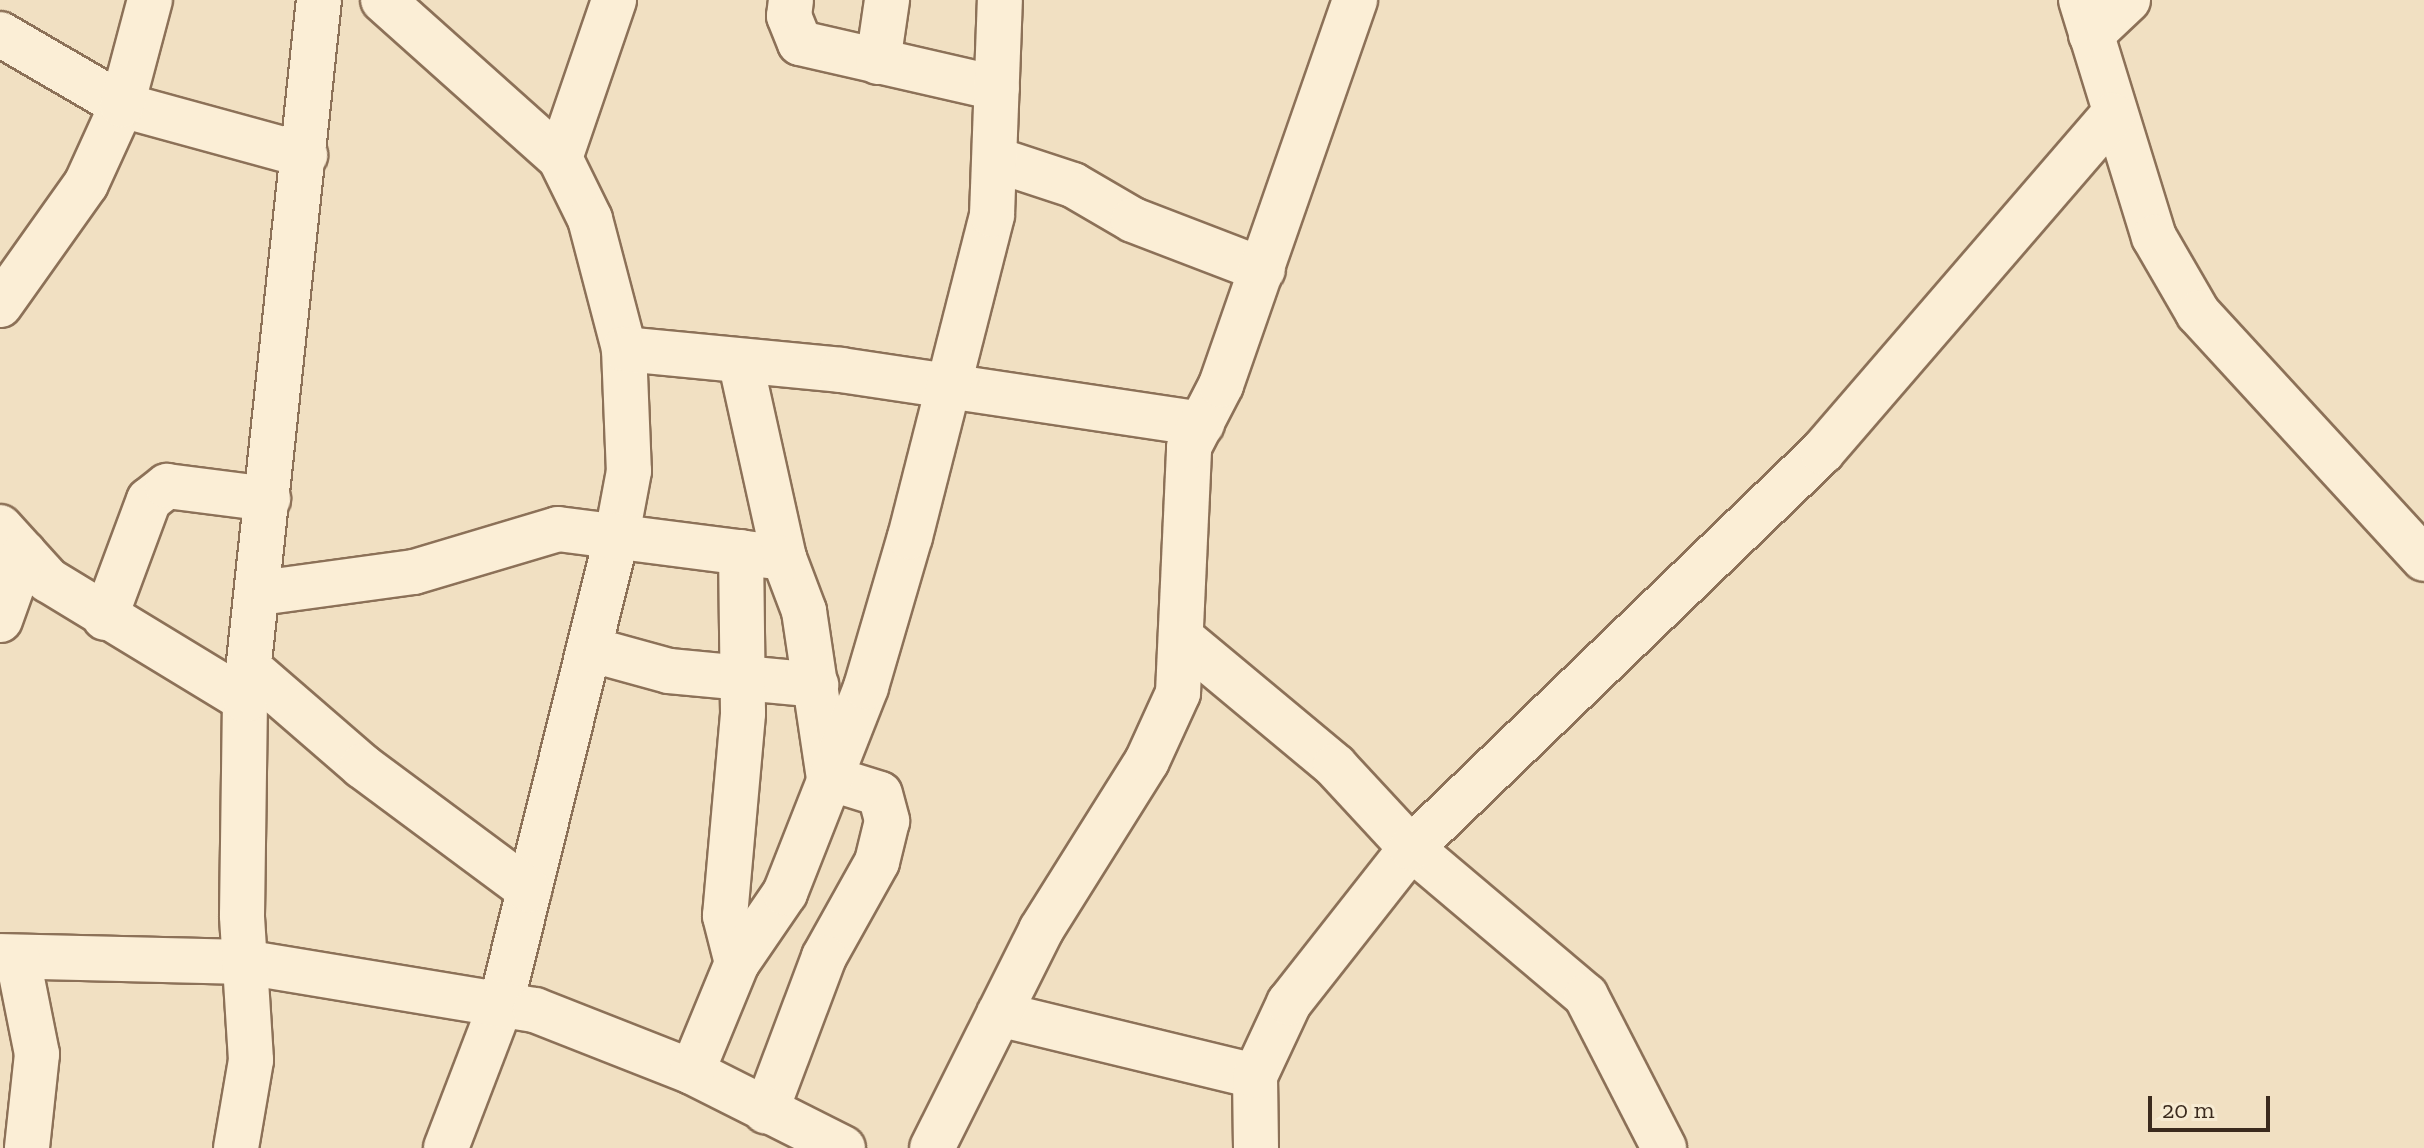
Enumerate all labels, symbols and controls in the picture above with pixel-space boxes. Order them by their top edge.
scale bar [2152,1080,2274,1130]
text: 20 m [2162,1095,2214,1124]

